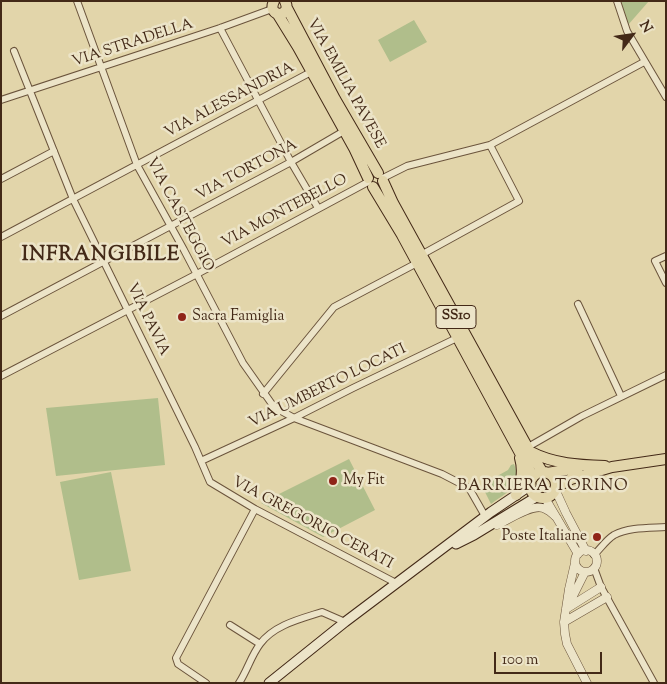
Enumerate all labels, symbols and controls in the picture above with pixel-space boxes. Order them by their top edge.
north arrow [607,10,657,60]
street label: VIA STRADELLA [70,16,196,72]
street label: VIA EMILIA PAVESE [302,16,388,152]
text: N [633,17,656,37]
street label: VIA ALESSANDRIA [162,59,298,143]
street label: VIA TORTONA [193,137,301,205]
street label: VIA CASTEGGIO [141,155,217,275]
street label: VIA MONTEBELLO [219,171,351,253]
district label: INFRANGIBILE [20,245,182,269]
street label: VIA PAVIA [122,281,172,359]
road number: SS10 [436,306,476,328]
place label: Sacra Famiglia [192,308,284,326]
marker: Sacra Famiglia [176,311,188,323]
street label: VIA UMBERTO LOCATI [247,341,409,433]
place label: My Fit [343,472,385,490]
street label: VIA GREGORIO CERATI [229,474,395,574]
marker: My Fit [327,475,339,487]
district label: BARRIERA TORINO [455,477,631,497]
place label: Poste Italiane [502,528,587,546]
marker: Poste Italiane [591,531,603,543]
scale bar [497,642,604,674]
text: 100 m [502,650,538,671]

